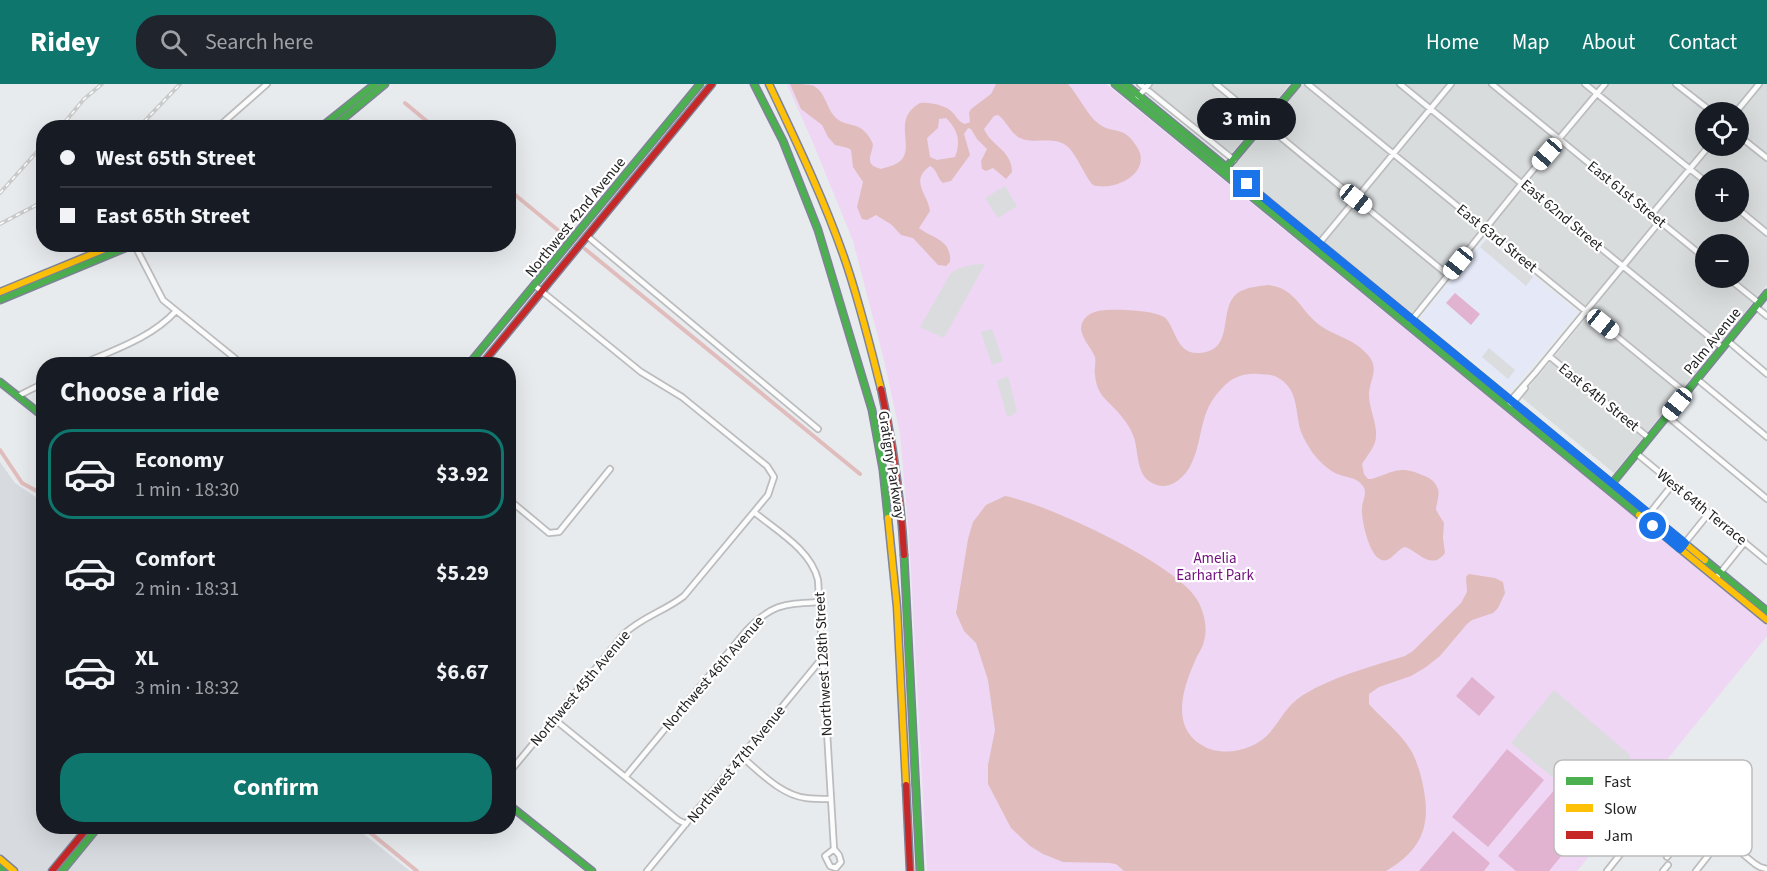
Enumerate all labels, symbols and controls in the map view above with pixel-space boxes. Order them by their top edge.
search box [136,15,556,69]
text: Ridey [30,22,100,62]
icon: search [157,26,190,59]
text: Search here [205,26,313,58]
text: Home [1426,27,1479,57]
text: Map [1512,27,1550,57]
text: About [1583,27,1635,57]
text: Contact [1668,27,1737,57]
callout: 3 min [1198,97,1296,139]
map controls [1695,102,1749,288]
button: locate [1695,102,1749,156]
text: 3 min [1222,105,1271,133]
car [1528,135,1566,173]
text: West 65th Street [96,142,256,174]
street label: Northwest 42nd Avenue [520,153,630,282]
street label: East 61st Street [1583,156,1671,233]
button: + [1695,168,1749,222]
route end [1233,170,1260,197]
street label: East 62nd Street [1516,175,1607,256]
car [1336,181,1376,217]
street label: East 63rd Street [1452,199,1542,278]
text: East 65th Street [96,200,250,232]
button: − [1695,234,1749,288]
car [1440,243,1476,283]
street label: Palm Avenue [1679,303,1746,379]
car [1583,306,1623,342]
street label: East 64th Street [1554,358,1643,436]
text: Choose a ride [60,373,220,412]
car [1659,384,1695,424]
street label: Gratigny Parkway [873,409,910,521]
text: Economy [135,444,224,476]
icon: car [63,447,117,501]
text: $3.92 [436,458,489,490]
street label: West 64th Terrace [1652,464,1751,550]
text: 1 min · 18:30 [135,476,239,504]
route start [1639,512,1666,539]
text: Comfort [135,543,216,575]
icon: car [63,546,117,600]
park label: Amelia Earhart Park [1176,548,1254,586]
text: $5.29 [436,557,489,589]
text: 2 min · 18:31 [135,575,239,603]
street label: Northwest 128th Street [809,591,838,737]
street label: Northwest 46th Avenue [658,611,769,735]
street label: Northwest 45th Avenue [525,626,635,751]
text: XL [135,642,159,674]
icon: car [63,645,117,699]
text: $6.67 [436,656,489,688]
text: 3 min · 18:32 [135,674,239,702]
street label: Northwest 47th Avenue [682,701,790,828]
button: Confirm [60,753,492,822]
legend [1554,760,1752,856]
text: Fast [1604,771,1632,793]
text: Slow [1604,798,1637,820]
text: Jam [1604,825,1633,847]

